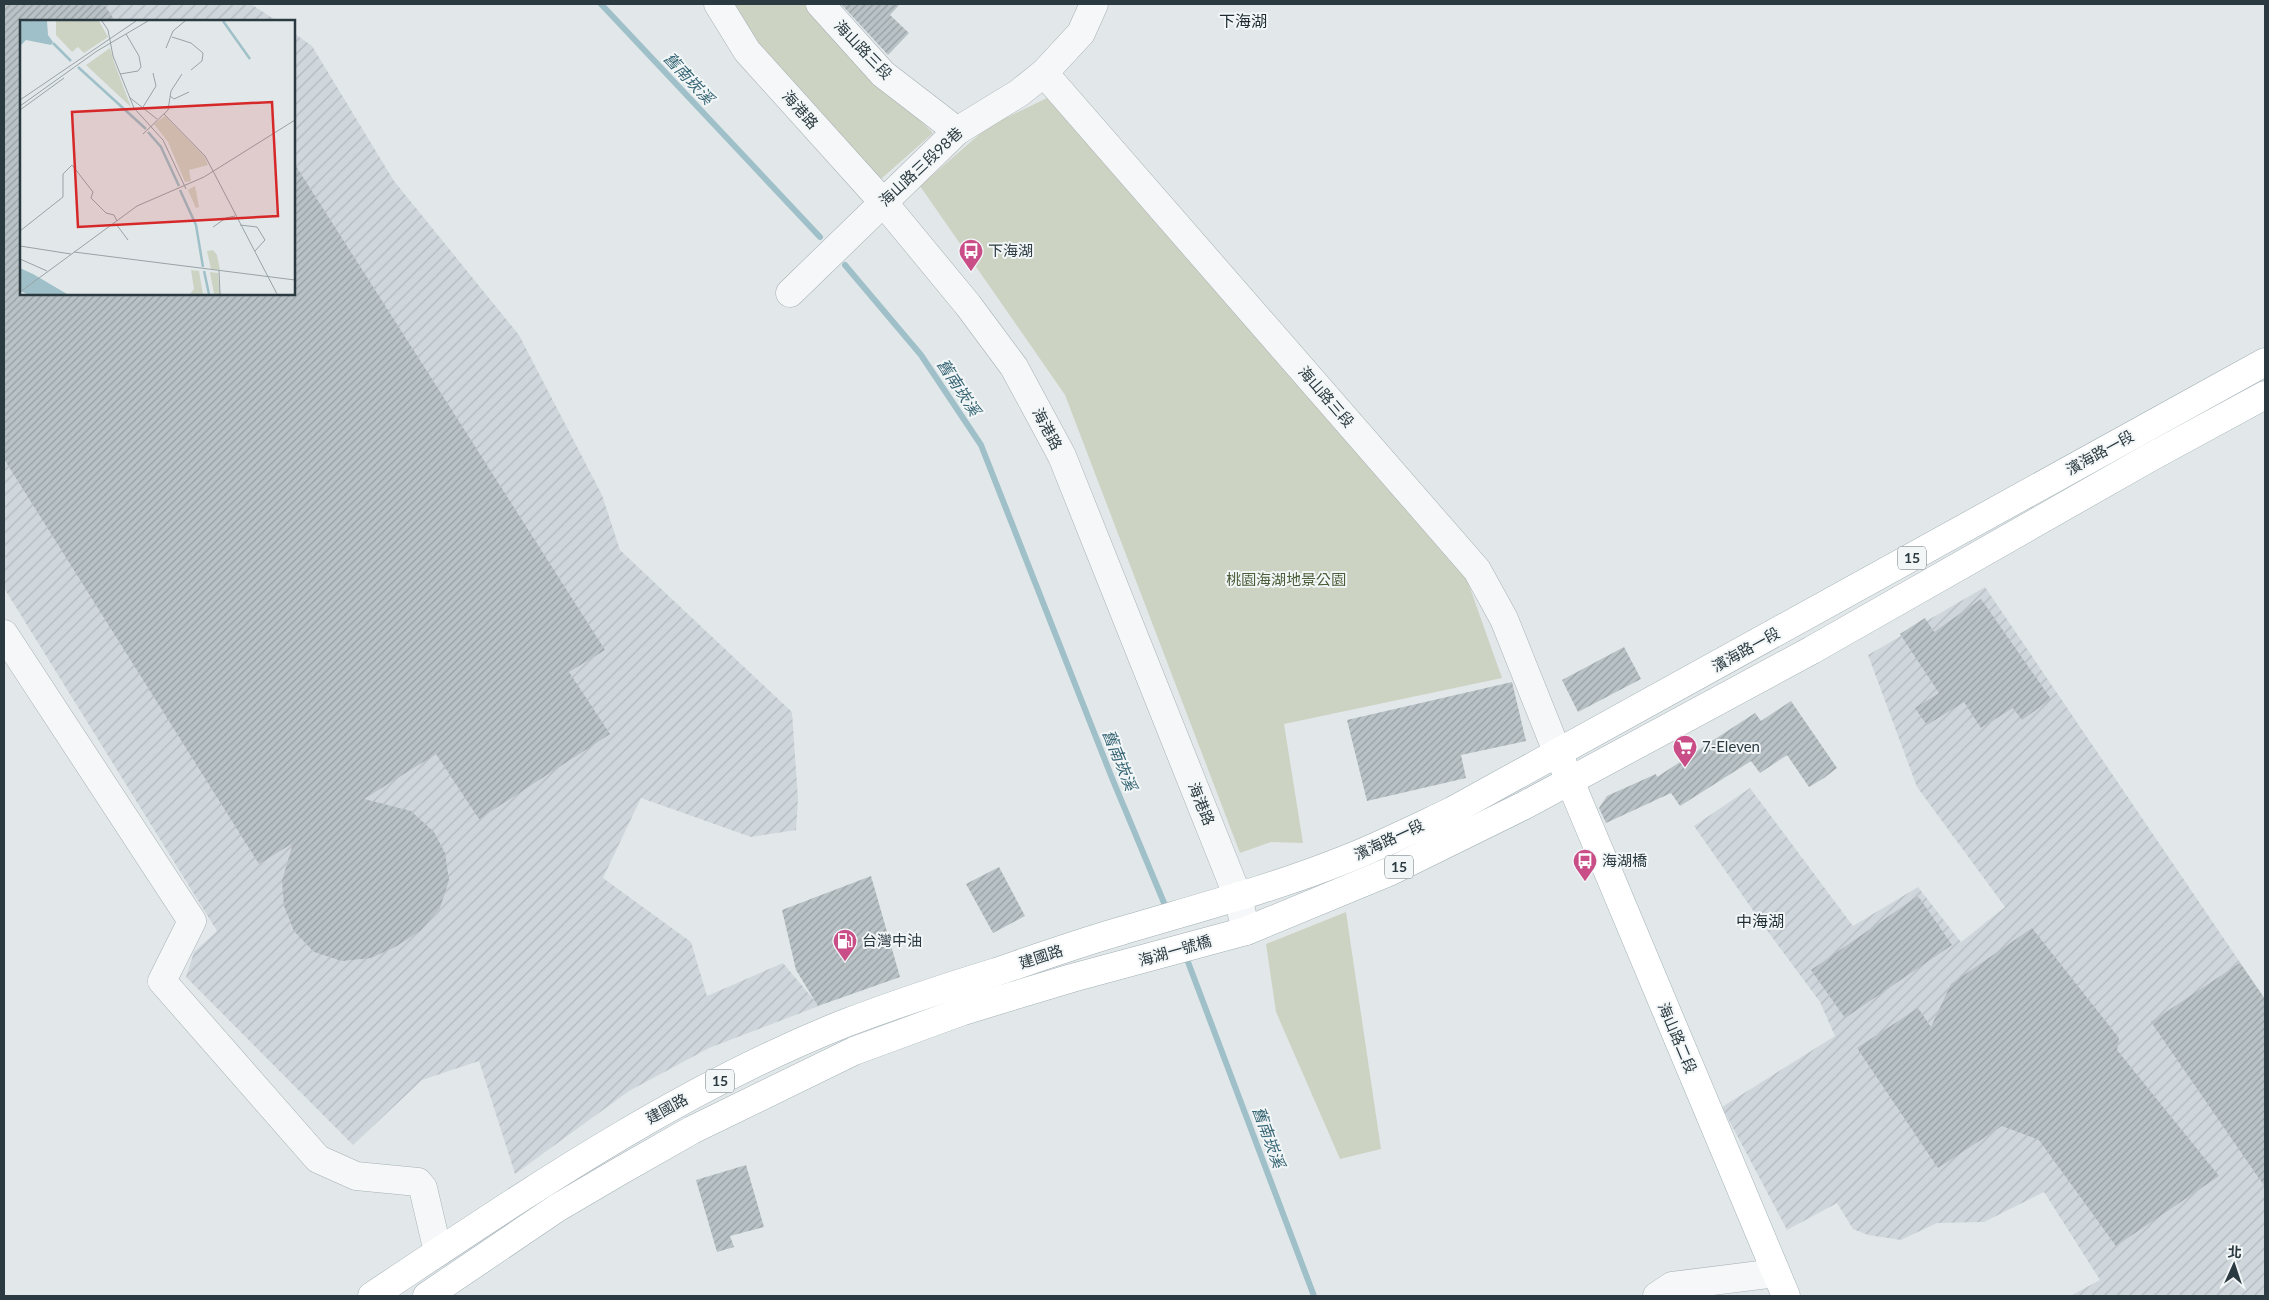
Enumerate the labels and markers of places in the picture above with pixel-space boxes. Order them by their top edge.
bus stop icon: 下海湖 [958,238,984,272]
place label: 下海湖 [988,241,1033,259]
supermarket icon: 7-Eleven [1672,734,1698,768]
place label: 7-Eleven [1702,737,1760,755]
bus stop icon: 海湖橋 [1572,848,1598,882]
place label: 海湖橋 [1602,851,1647,869]
fuel station icon: 台灣中油 [832,928,858,962]
place label: 台灣中油 [862,931,922,949]

